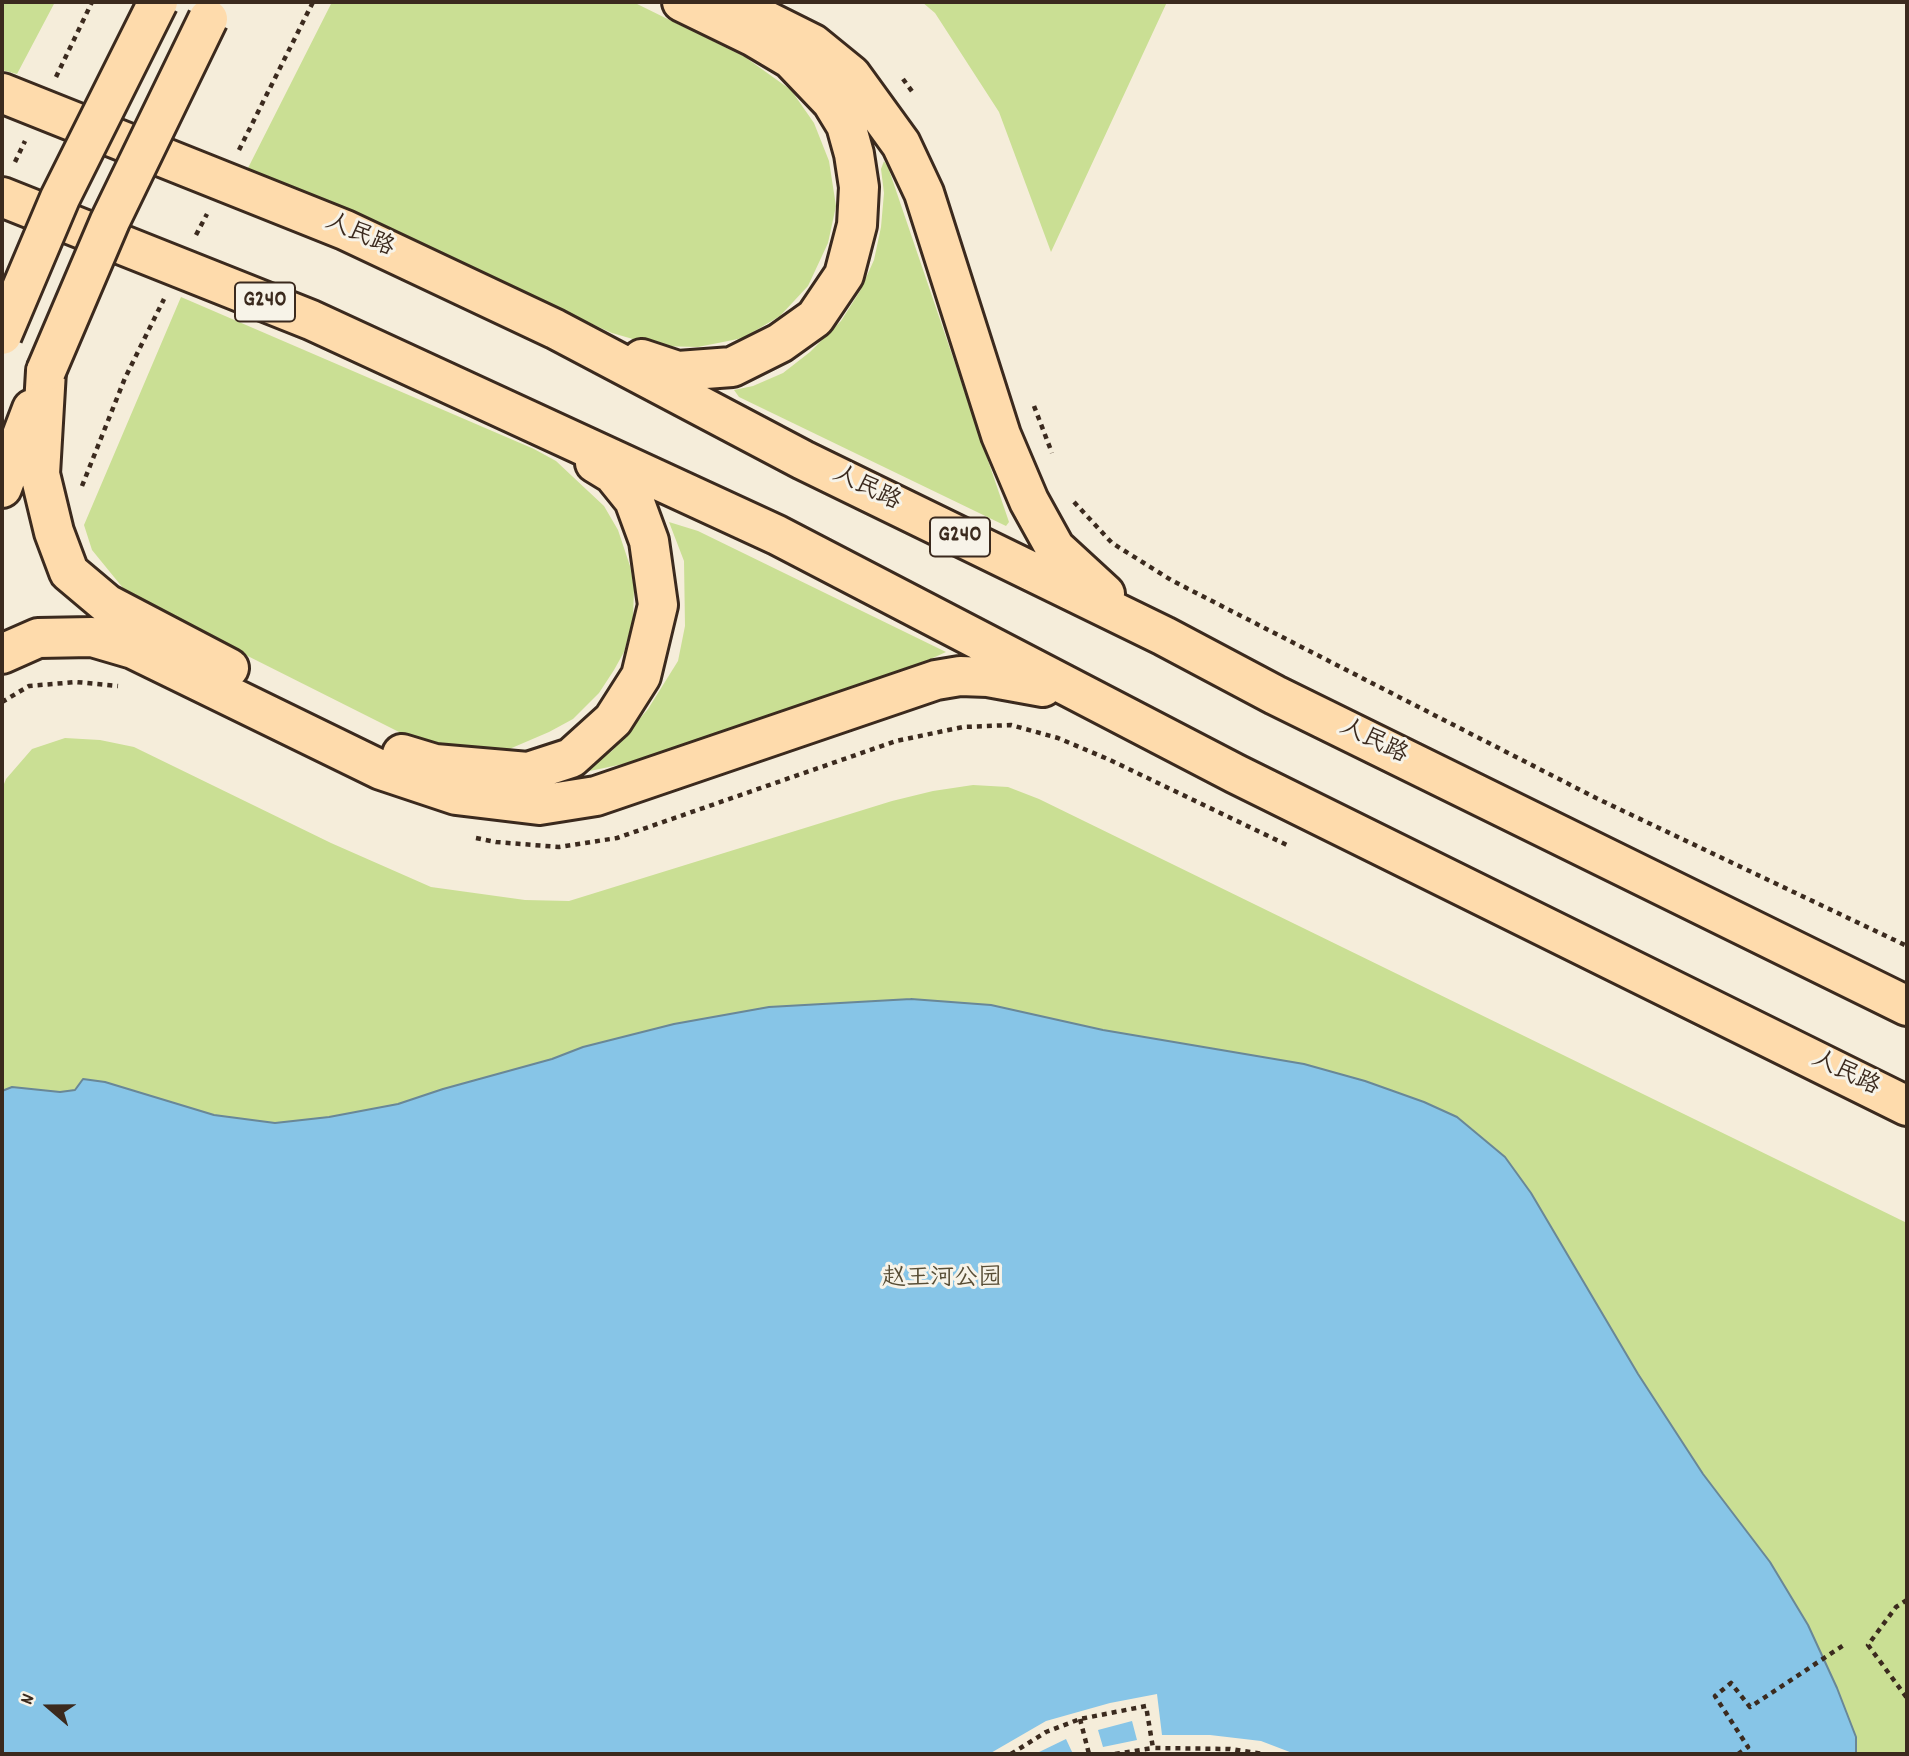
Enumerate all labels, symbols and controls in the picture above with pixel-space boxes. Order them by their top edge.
street label: 人民路 [320,209,398,265]
road number: G240 [235,282,295,322]
street label: 人民路 [827,461,905,519]
road number: G240 [930,517,990,556]
street label: 人民路 [1334,714,1412,772]
street label: 人民路 [1806,1046,1884,1104]
park label: 赵王河公园 [882,1267,1002,1295]
north arrow [14,1672,84,1742]
text: N [15,1691,43,1709]

